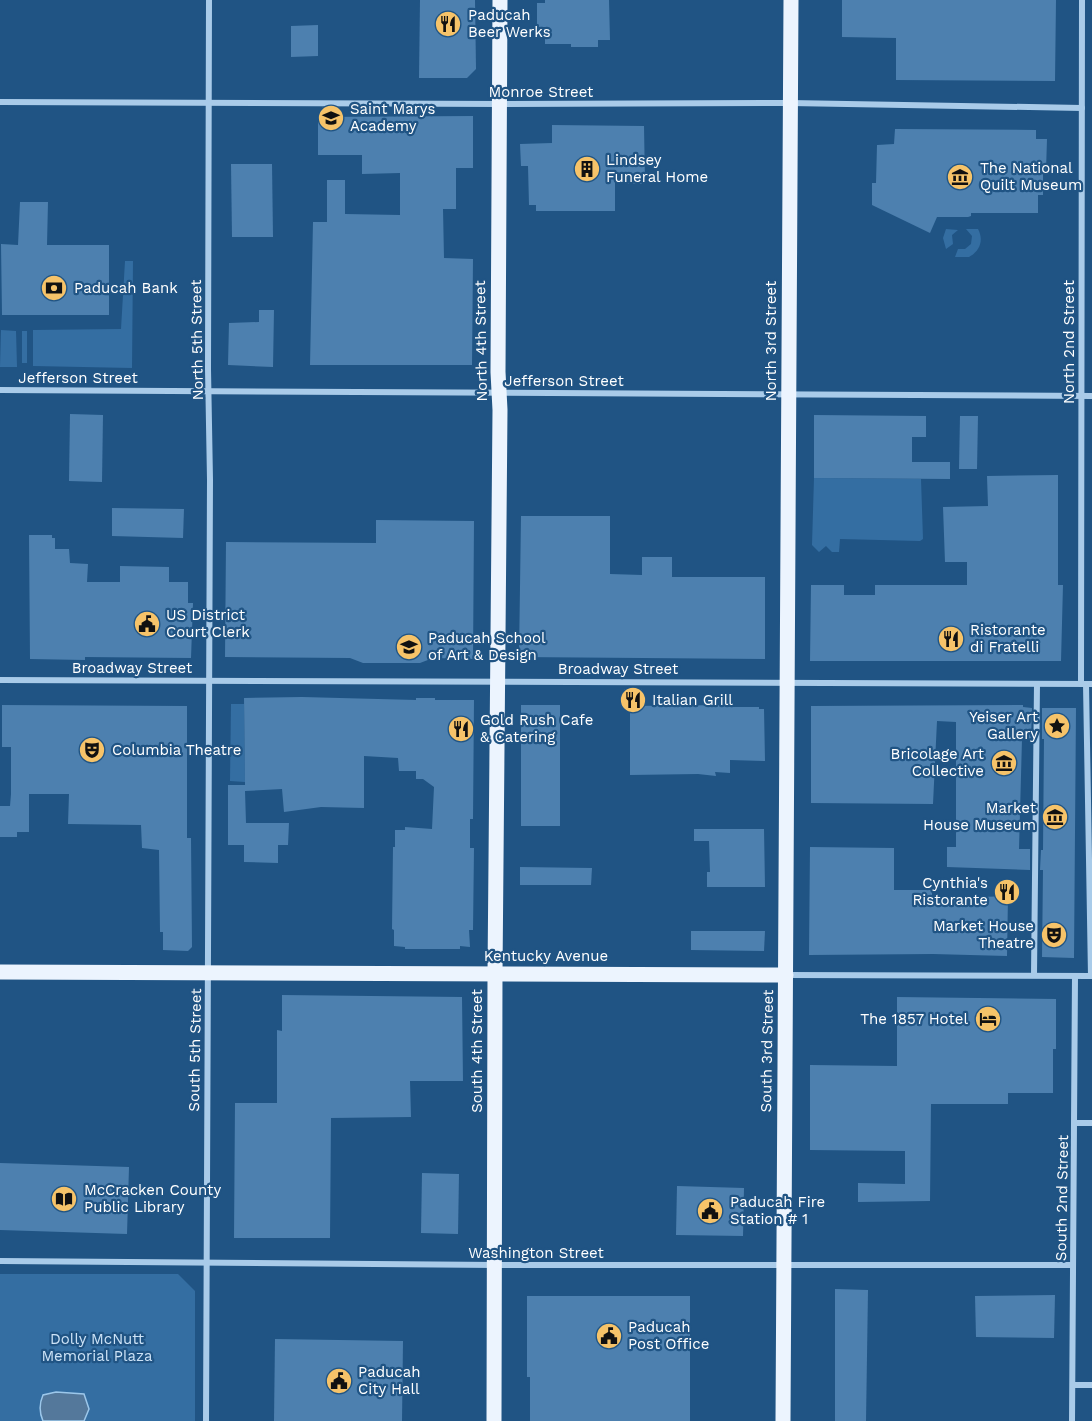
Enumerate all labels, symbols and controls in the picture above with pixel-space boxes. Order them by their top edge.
place label: Paducah Beer Werks [468,6,551,41]
restaurant icon: Paducah Beer Werks [433,9,463,39]
street label: Monroe Street [489,83,594,101]
place label: Saint Marys Academy [350,100,435,135]
school or university icon: Saint Marys Academy [316,103,346,133]
place label: Lindsey Funeral Home [606,151,708,186]
building icon: Lindsey Funeral Home [572,154,602,184]
place label: The National Quilt Museum [980,159,1082,194]
museum icon: The National Quilt Museum [945,162,975,192]
bank icon: Paducah Bank [39,273,69,303]
place label: Paducah Bank [74,279,178,297]
street label: North 5th Street [187,279,207,401]
street label: North 2nd Street [1060,279,1078,404]
street label: North 4th Street [471,280,491,402]
street label: North 3rd Street [762,280,780,401]
street label: Jefferson Street [18,369,138,387]
street label: Jefferson Street [504,372,624,390]
place label: US District Court Clerk [166,606,250,641]
public building icon: US District Court Clerk [132,609,162,639]
place label: Ristorante di Fratelli [970,621,1046,656]
restaurant icon: Ristorante di Fratelli [936,624,966,654]
place label: Paducah School of Art & Design [428,629,546,664]
school or university icon: Paducah School of Art & Design [394,632,424,662]
street label: Broadway Street [72,659,193,677]
street label: Broadway Street [558,660,679,678]
restaurant icon: Italian Grill [618,685,648,715]
place label: Italian Grill [652,691,733,709]
place label: Yeiser Art Gallery [969,708,1039,743]
place label: Gold Rush Cafe & Catering [480,711,593,746]
place icon: Yeiser Art Gallery [1042,711,1072,741]
restaurant icon: Gold Rush Cafe & Catering [446,714,476,744]
theatre icon: Columbia Theatre [77,735,107,765]
place label: Columbia Theatre [112,741,241,759]
place label: Bricolage Art Collective [891,745,985,780]
museum icon: Bricolage Art Collective [989,748,1019,778]
place label: Market House Museum [923,799,1037,834]
museum icon: Market House Museum [1040,802,1070,832]
place label: Cynthia's Ristorante [912,874,988,909]
restaurant icon: Cynthia's Ristorante [992,877,1022,907]
place label: Market House Theatre [933,917,1034,952]
theatre icon: Market House Theatre [1039,920,1069,950]
street label: Kentucky Avenue [484,947,608,965]
street label: South 5th Street [185,988,205,1112]
street label: South 4th Street [468,989,486,1113]
street label: South 3rd Street [757,989,777,1113]
hotel icon: The 1857 Hotel [973,1004,1003,1034]
place label: The 1857 Hotel [860,1010,968,1028]
street label: South 2nd Street [1052,1134,1072,1261]
place label: McCracken County Public Library [84,1181,221,1216]
library icon: McCracken County Public Library [49,1184,79,1214]
place label: Paducah Fire Station # 1 [730,1193,825,1228]
public building icon: Paducah Fire Station # 1 [695,1196,725,1226]
street label: Washington Street [468,1244,605,1262]
place label: Paducah Post Office [628,1318,709,1353]
public building icon: Paducah Post Office [594,1321,624,1351]
park label: Dolly McNutt Memorial Plaza [41,1330,153,1365]
place label: Paducah City Hall [358,1363,420,1398]
public building icon: Paducah City Hall [324,1366,354,1396]

